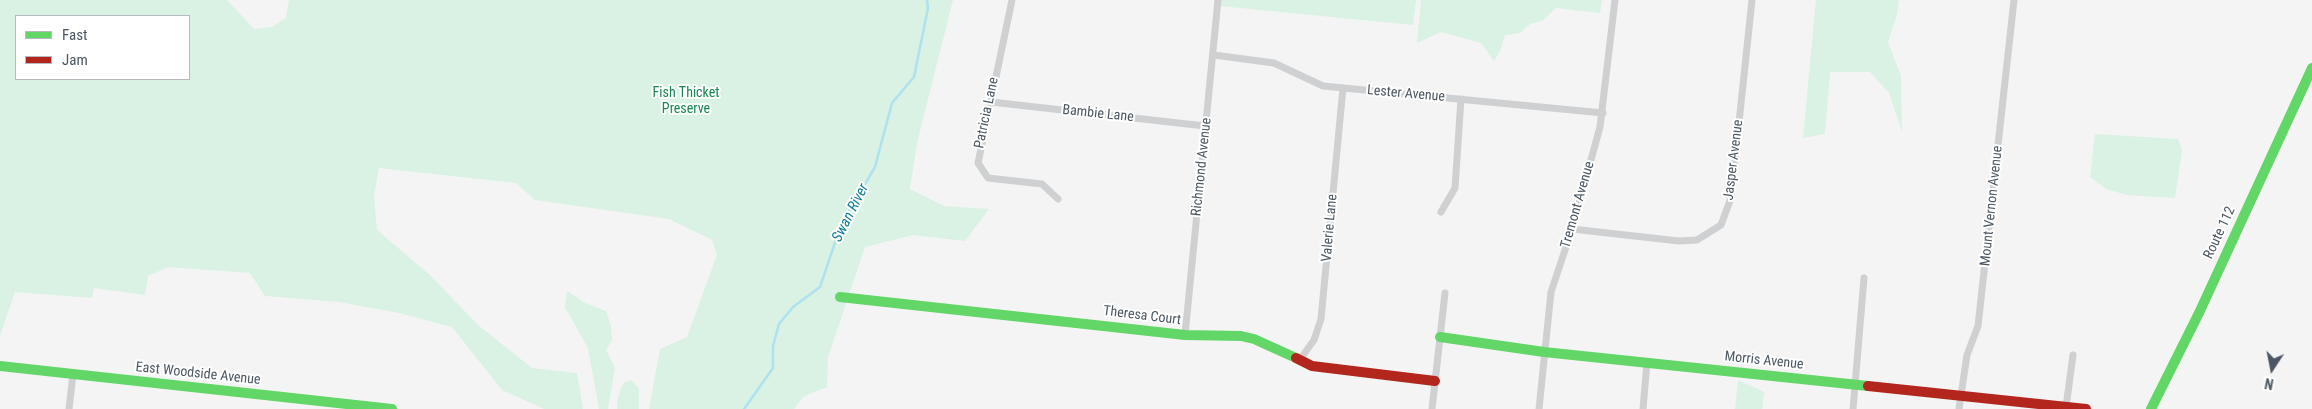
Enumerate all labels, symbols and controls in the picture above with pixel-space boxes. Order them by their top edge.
legend [15,15,190,80]
text: Fast [62,26,87,44]
text: Jam [62,51,88,69]
street label: Patricia Lane [971,76,1003,150]
street label: Lester Avenue [1366,82,1446,106]
park label: Fish Thicket Preserve [653,85,719,118]
street label: Bambie Lane [1062,102,1134,126]
street label: Richmond Avenue [1188,117,1216,217]
street label: Jasper Avenue [1721,119,1747,201]
street label: Mount Vernon Avenue [1977,145,2007,267]
street label: Tremont Avenue [1558,160,1598,250]
water label: Swan River [829,181,873,245]
street label: Valerie Lane [1319,193,1341,263]
street label: Route 112 [2201,204,2239,262]
street label: Theresa Court [1102,303,1182,329]
north arrow [2247,344,2297,394]
street label: Morris Avenue [1724,349,1804,373]
street label: East Woodside Avenue [135,359,261,389]
text: N [2263,375,2275,392]

